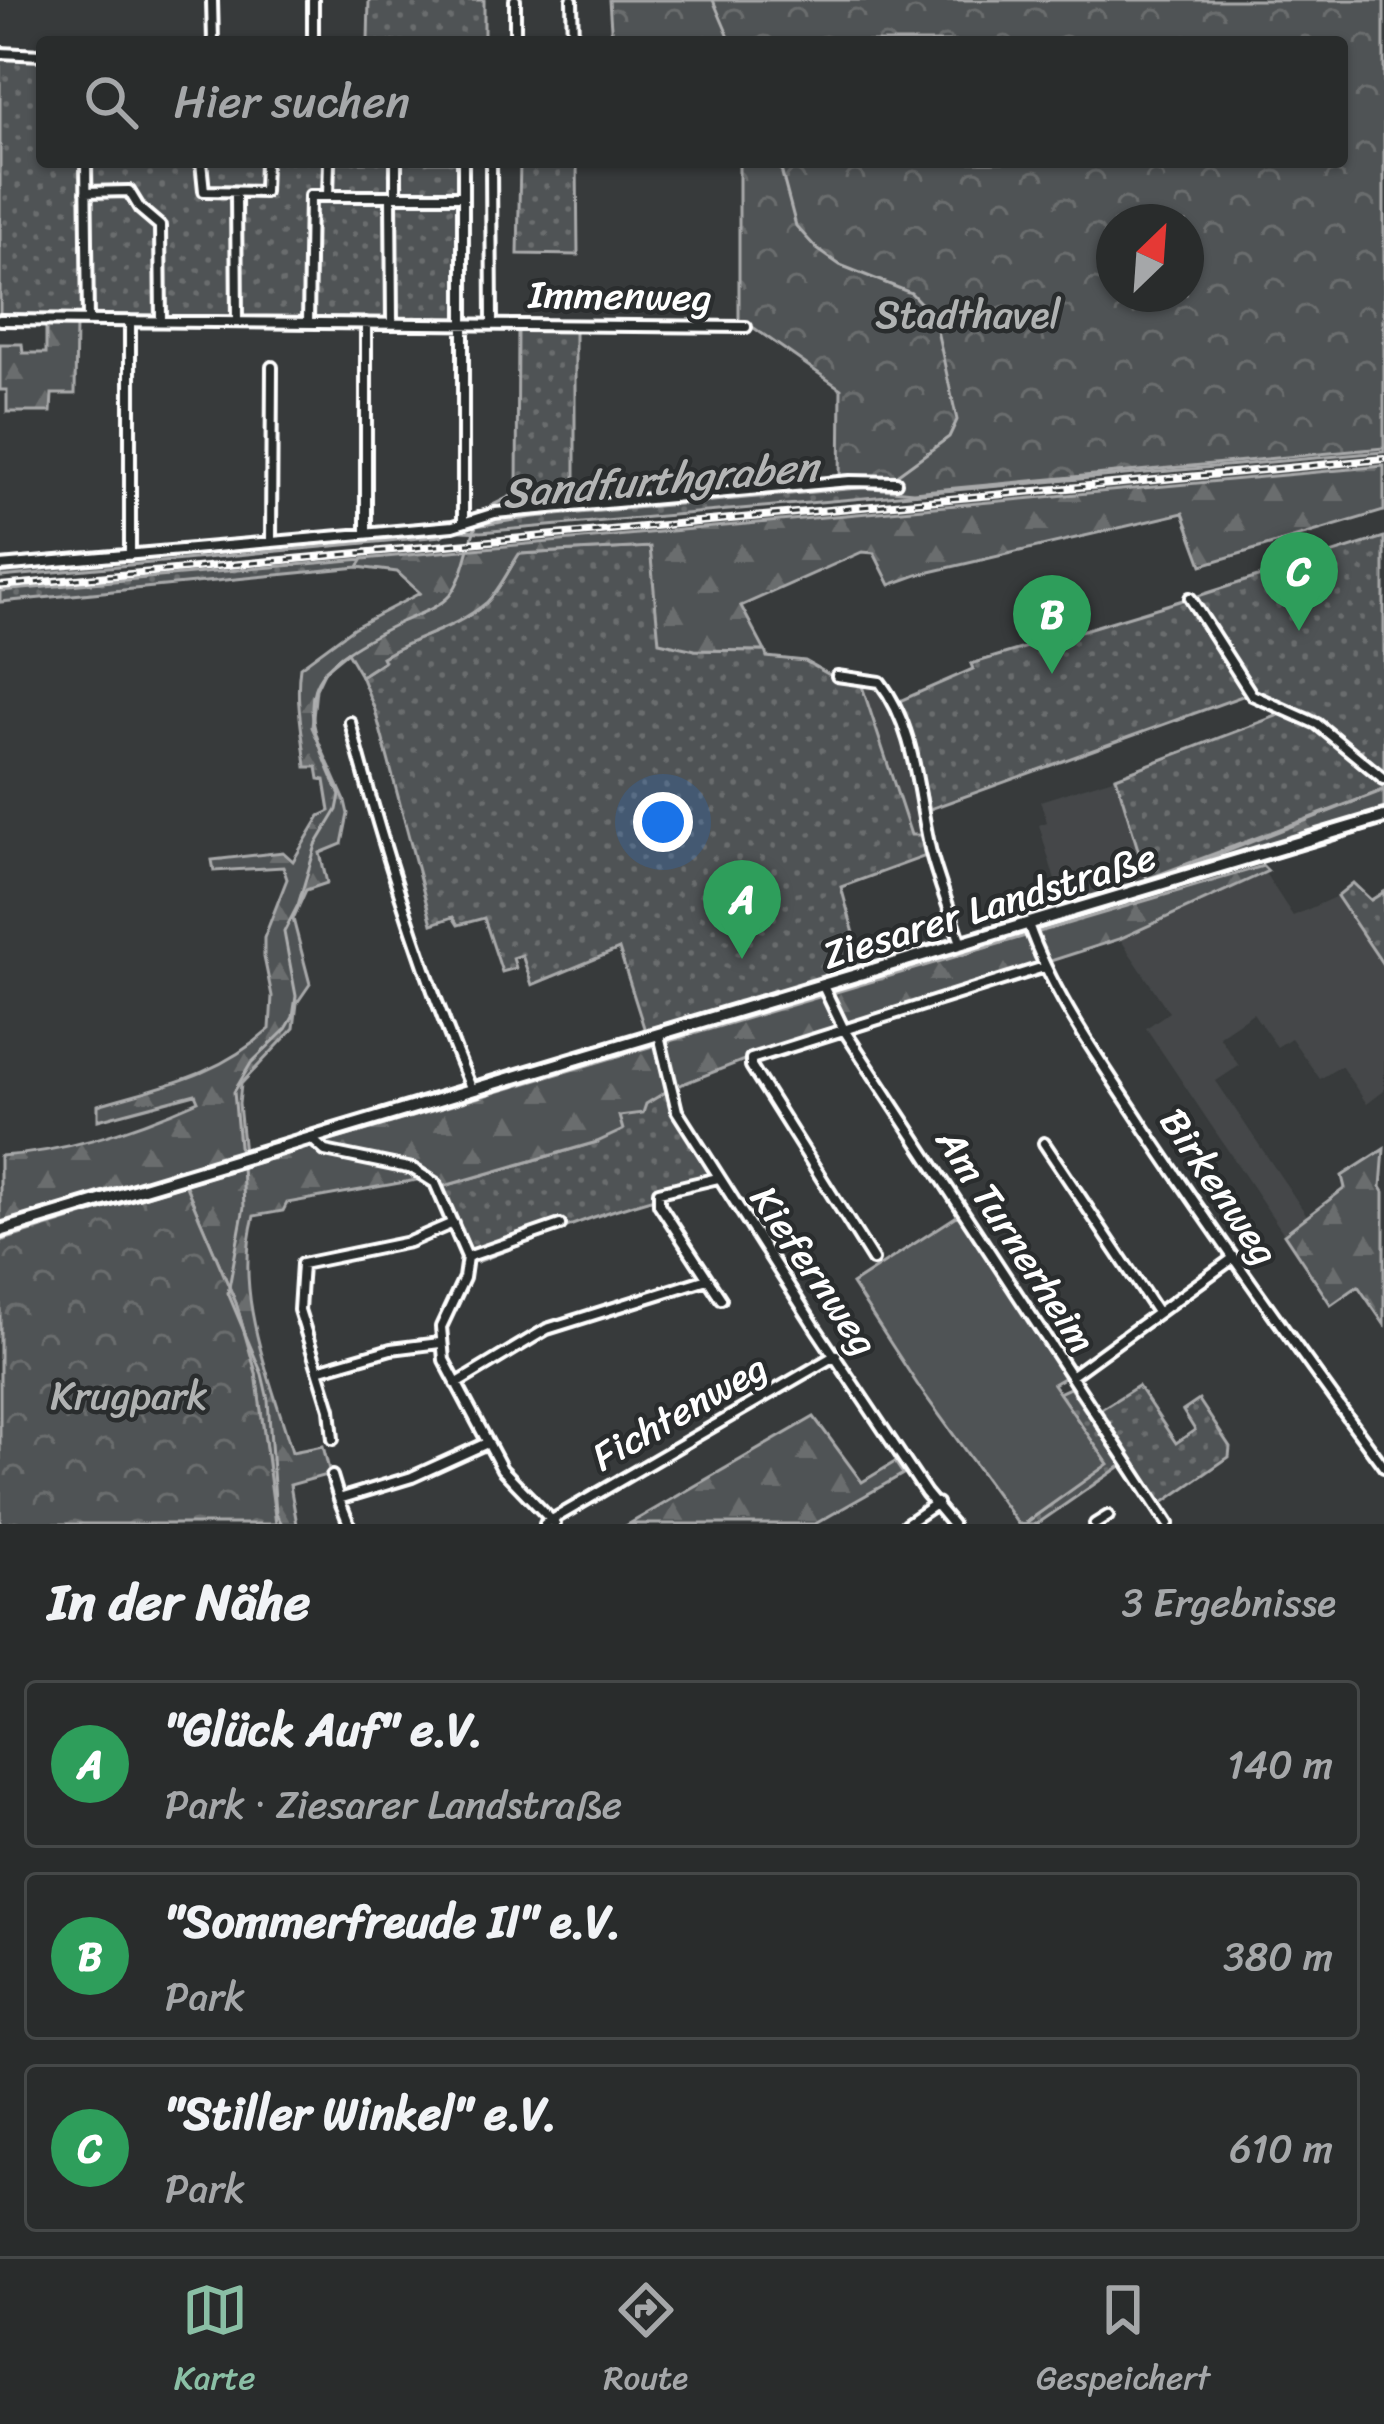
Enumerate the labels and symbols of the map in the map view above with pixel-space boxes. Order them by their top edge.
north arrow [1096,204,1204,312]
street label: Immenweg [527,259,712,332]
park label: Stadthavel [875,280,1062,349]
water label: Sandfurthgraben [499,429,825,531]
pin: C [1260,532,1338,631]
pin: B [1013,575,1091,674]
your location [633,792,693,852]
street label: Ziesarer Landstraße [813,822,1165,989]
pin: A [703,860,781,959]
street label: Birkenweg [1141,1093,1298,1280]
street label: Am Turnerheim [917,1112,1116,1367]
street label: Kiefernweg [732,1170,898,1370]
street label: Fichtenweg [578,1333,781,1490]
park label: Krugpark [50,1361,208,1430]

